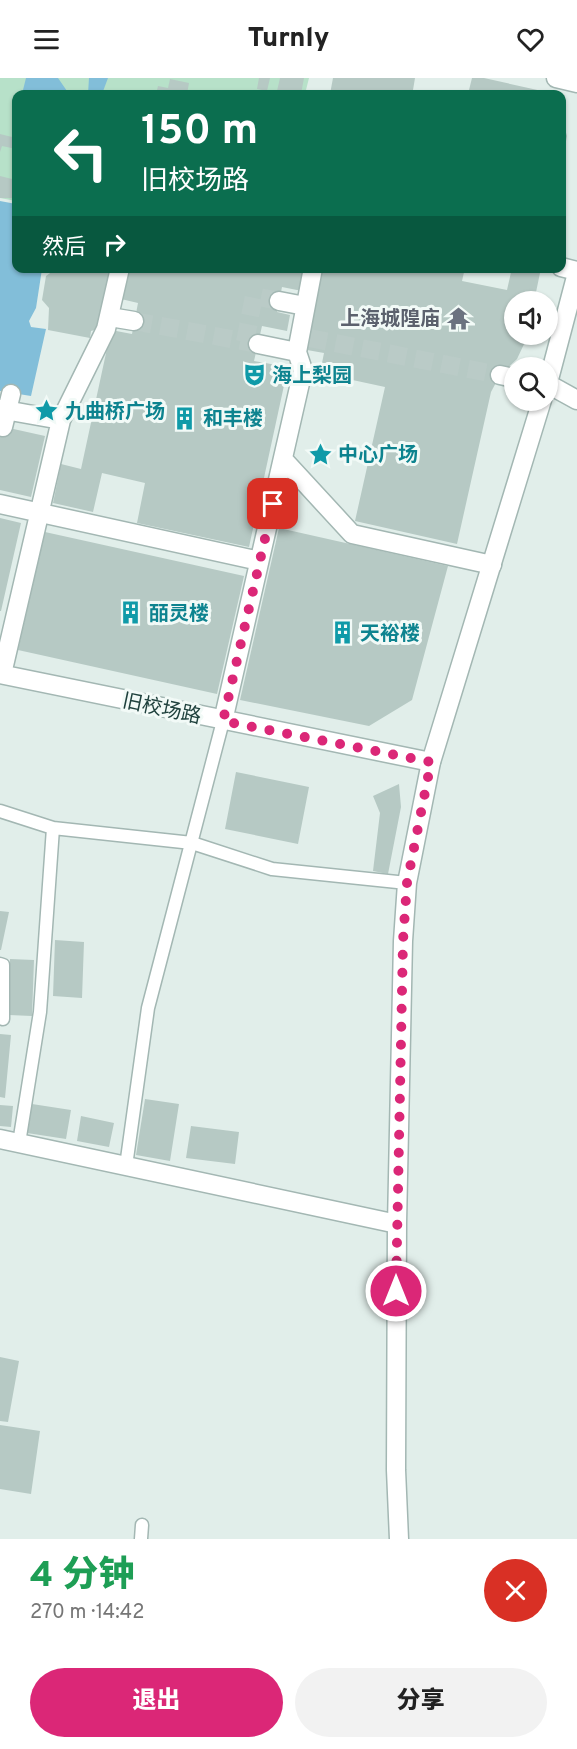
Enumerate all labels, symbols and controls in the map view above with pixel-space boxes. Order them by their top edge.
text: Turnly [248,22,329,56]
icon: menu [30,23,63,56]
icon: heart [514,23,547,56]
text: 150 m [141,106,258,159]
icon: left [42,114,120,192]
text: 旧校场路 [141,165,249,199]
icon: right [98,228,131,261]
text: 然后 [42,235,86,262]
map controls [504,291,558,411]
button: sound [504,291,558,345]
temple icon: 上海城隍庙 [445,305,471,331]
place label: 上海城隍庙 [340,307,440,333]
button: search [504,357,558,411]
theatre icon: 海上梨园 [241,362,267,388]
place label: 海上梨园 [272,364,352,390]
place icon: 九曲桥广场 [34,398,60,424]
place label: 九曲桥广场 [65,400,165,426]
building icon: 和丰楼 [172,405,198,431]
place label: 和丰楼 [203,407,263,433]
place icon: 中心广场 [307,441,333,467]
place label: 中心广场 [338,443,418,469]
pin [247,478,298,529]
icon: arrive [256,487,289,520]
building icon: 皕灵楼 [118,600,144,626]
place label: 皕灵楼 [149,602,209,628]
building icon: 天裕楼 [329,620,355,646]
place label: 天裕楼 [360,622,420,648]
street label: 旧校场路 [120,689,203,731]
position arrow [364,1259,428,1323]
text: 4 分钟 [30,1554,135,1600]
button: close [484,1559,547,1622]
text: 270 m · 14:42 [30,1600,144,1626]
button: 退出 [30,1668,283,1737]
button: 分享 [295,1668,547,1737]

